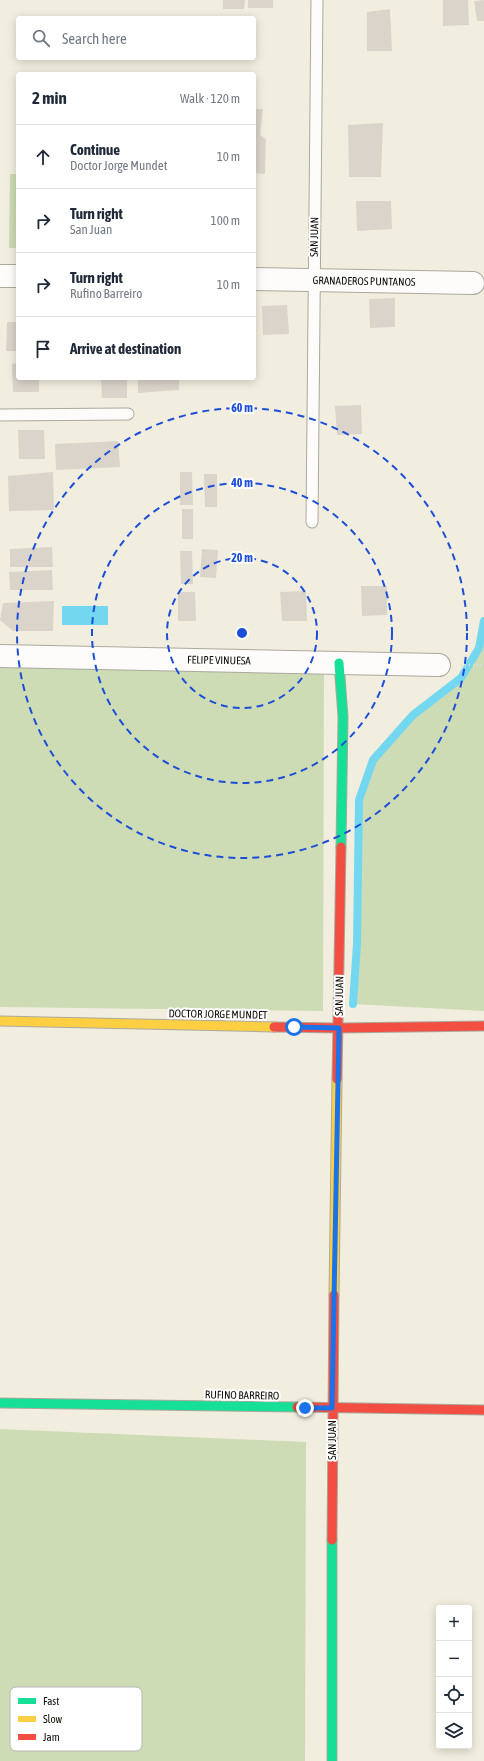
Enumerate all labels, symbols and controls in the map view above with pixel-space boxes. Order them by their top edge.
search box [16,16,256,60]
icon: search [30,27,52,49]
text: Search here [62,30,127,47]
text: 2 min [32,88,67,108]
text: Walk · 120 m [180,91,240,106]
text: Continue [70,141,120,158]
icon: ahead [32,146,54,168]
text: 10 m [217,149,240,164]
text: Doctor Jorge Mundet [70,158,167,173]
text: Turn right [70,205,123,222]
icon: right [32,210,54,232]
text: 100 m [211,213,240,228]
street label: SAN JUAN [308,217,320,257]
text: San Juan [70,222,112,237]
text: Turn right [70,269,123,286]
icon: right [32,274,54,296]
street label: GRANADEROS PUNTANOS [312,274,416,288]
text: 10 m [217,277,240,292]
text: Rufino Barreiro [70,286,142,301]
icon: arrive [32,338,54,360]
text: Arrive at destination [70,340,181,357]
text: 60 m [231,401,253,415]
text: 40 m [230,476,253,490]
text: 20 m [231,551,253,565]
centre of rings [235,626,249,640]
street label: FELIPE VINUESA [187,653,252,667]
street label: SAN JUAN [333,976,345,1016]
street label: DOCTOR JORGE MUNDET [168,1007,268,1021]
route start [285,1018,303,1036]
street label: RUFINO BARREIRO [205,1388,279,1402]
route end [296,1399,314,1417]
street label: SAN JUAN [326,1420,338,1460]
map controls [436,1605,472,1749]
button: + [436,1605,472,1641]
button: − [436,1641,472,1677]
button: locate [436,1677,472,1713]
legend [10,1687,142,1751]
text: Fast [43,1695,59,1707]
text: Slow [43,1713,62,1725]
button: layers [436,1713,472,1749]
text: Jam [43,1731,60,1743]

